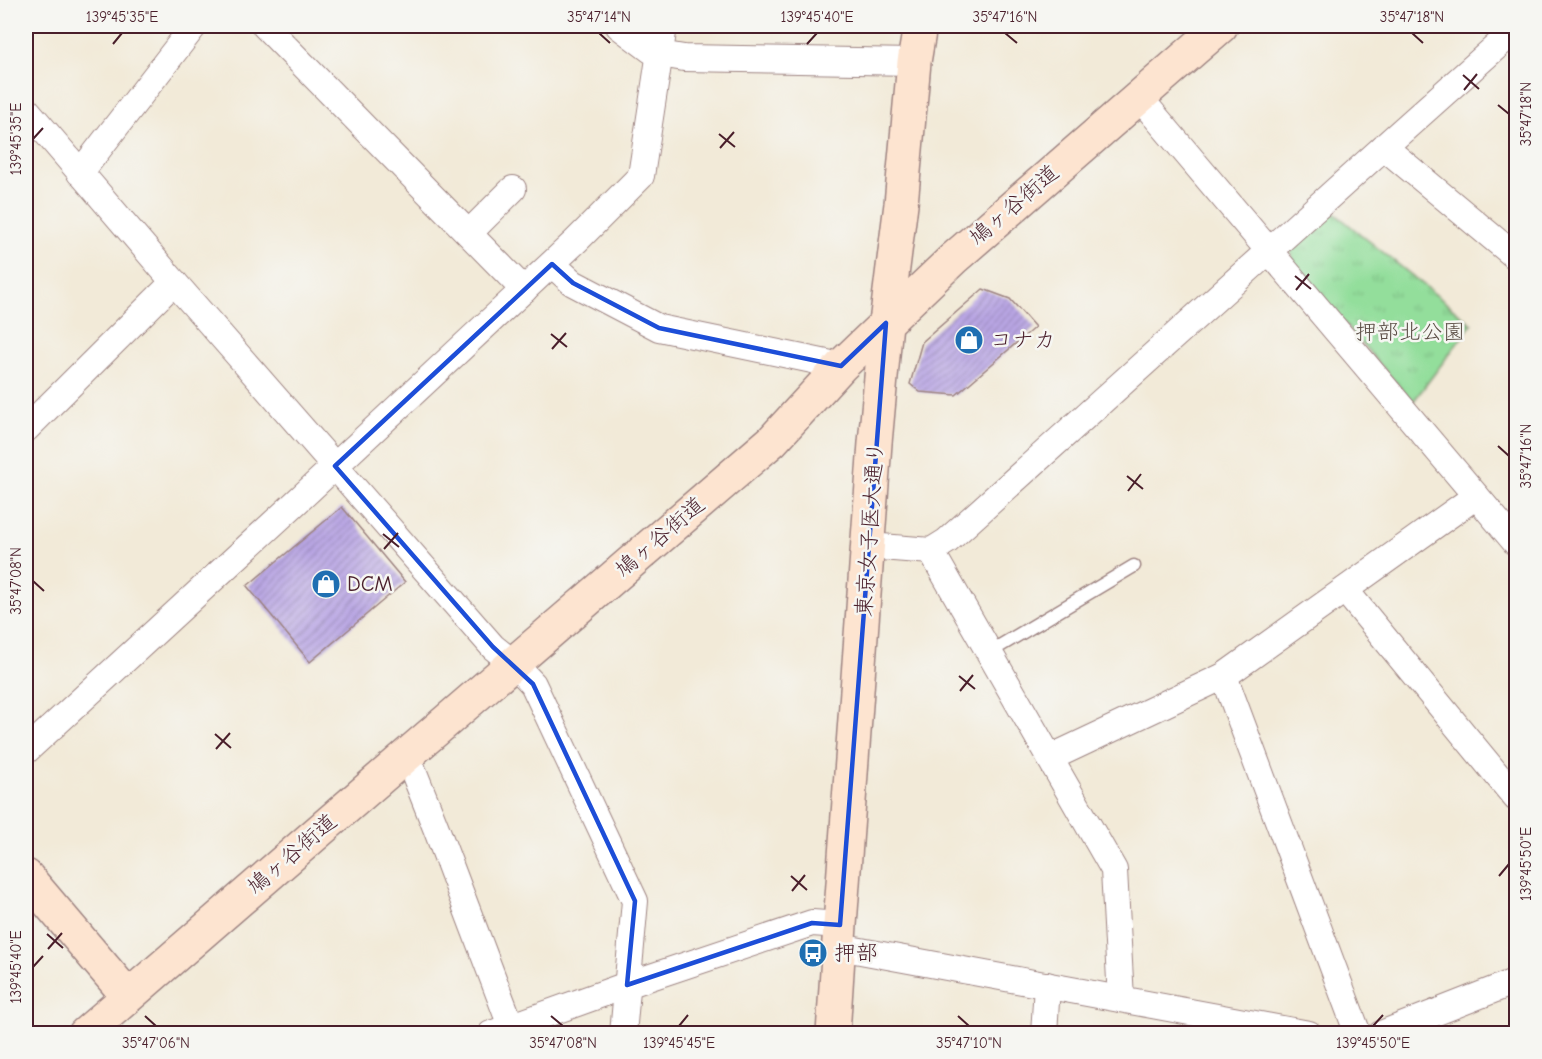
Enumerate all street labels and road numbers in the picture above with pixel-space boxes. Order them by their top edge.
street label: 鳩ヶ谷街道 [964,159,1064,251]
street label: 東京女子医大通り [851,440,889,618]
street label: 鳩ヶ谷街道 [610,491,710,583]
street label: 鳩ヶ谷街道 [242,808,342,900]

